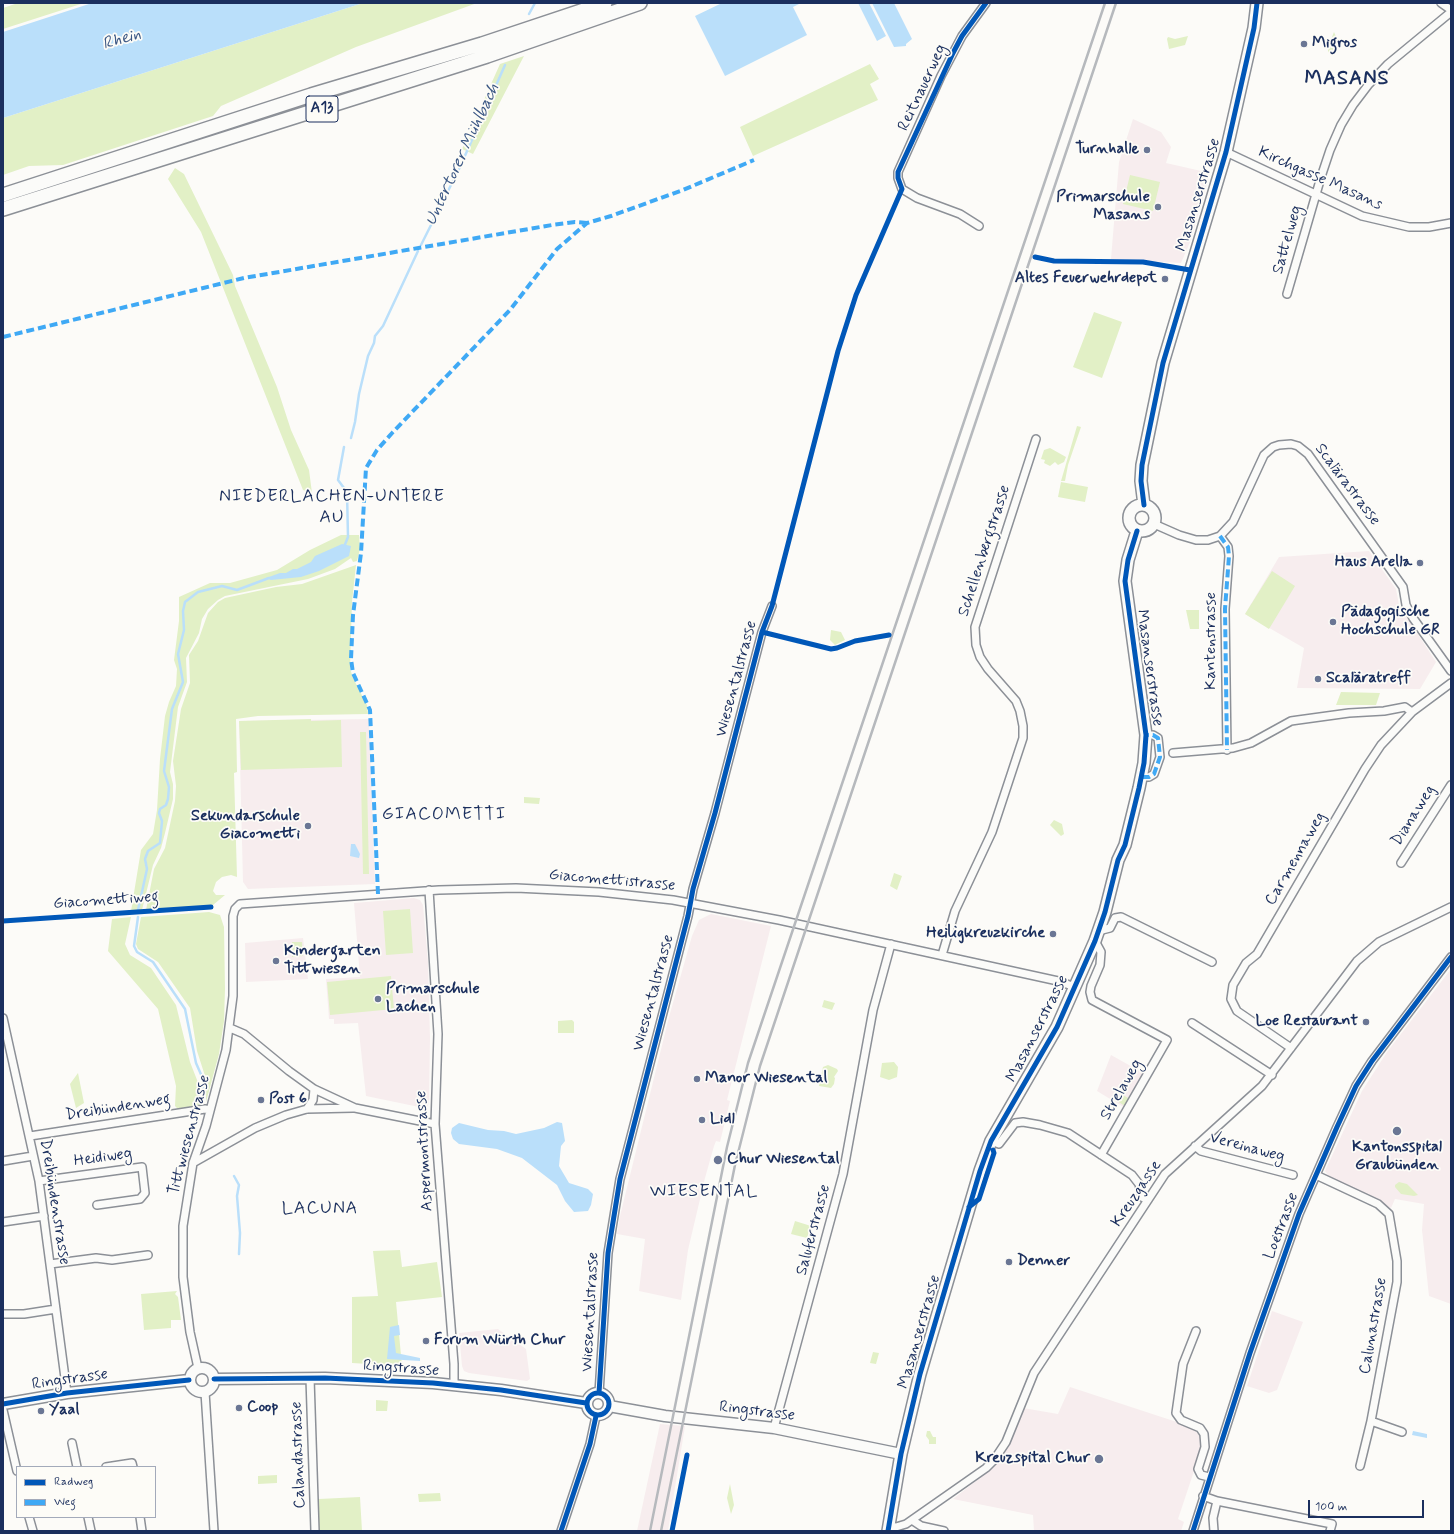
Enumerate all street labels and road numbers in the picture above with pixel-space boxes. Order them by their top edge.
street label: Reitnauerweg [895,42,951,134]
road number: A13 [306,96,338,122]
street label: Masanserstrasse [1173,136,1225,254]
street label: Kirchgasse Masans [1255,143,1385,215]
street label: Sattelweg [1269,203,1307,277]
street label: Scalärastrasse [1310,440,1384,530]
street label: Schellenbergstrasse [955,483,1015,619]
street label: Kantenstrasse [1202,592,1222,690]
street label: Masanserstrasse [1131,608,1167,728]
street label: Wiesentalstrasse [712,619,762,739]
street label: Dianaweg [1388,782,1440,850]
street label: Carmennaweg [1262,809,1330,909]
street label: Giacomettistrasse [548,866,676,896]
street label: Giacomettiweg [52,888,160,914]
street label: Wiesentalstrasse [629,933,679,1053]
street label: Masanserstrasse [1003,972,1073,1086]
street label: Strelaweg [1097,1056,1147,1124]
street label: Tittwiesenstrasse [165,1073,215,1197]
street label: Dreibündenweg [64,1090,172,1126]
street label: Aspermontstrasse [412,1090,438,1212]
street label: Vereinaweg [1207,1129,1287,1167]
street label: Dreibündenstrasse [35,1138,73,1266]
street label: Heidiweg [73,1144,133,1172]
street label: Kreuzgasse [1108,1157,1166,1231]
street label: Saluferstrasse [793,1182,835,1278]
street label: Loëstrasse [1260,1190,1304,1262]
street label: Wiesentalstrasse [578,1252,604,1372]
street label: Masanserstrasse [895,1273,945,1391]
street label: Calunastrasse [1356,1276,1392,1376]
street label: Ringstrasse [362,1357,440,1381]
street label: Ringstrasse [31,1365,109,1395]
street label: Ringstrasse [718,1398,796,1426]
street label: Calandastrasse [288,1401,310,1509]

